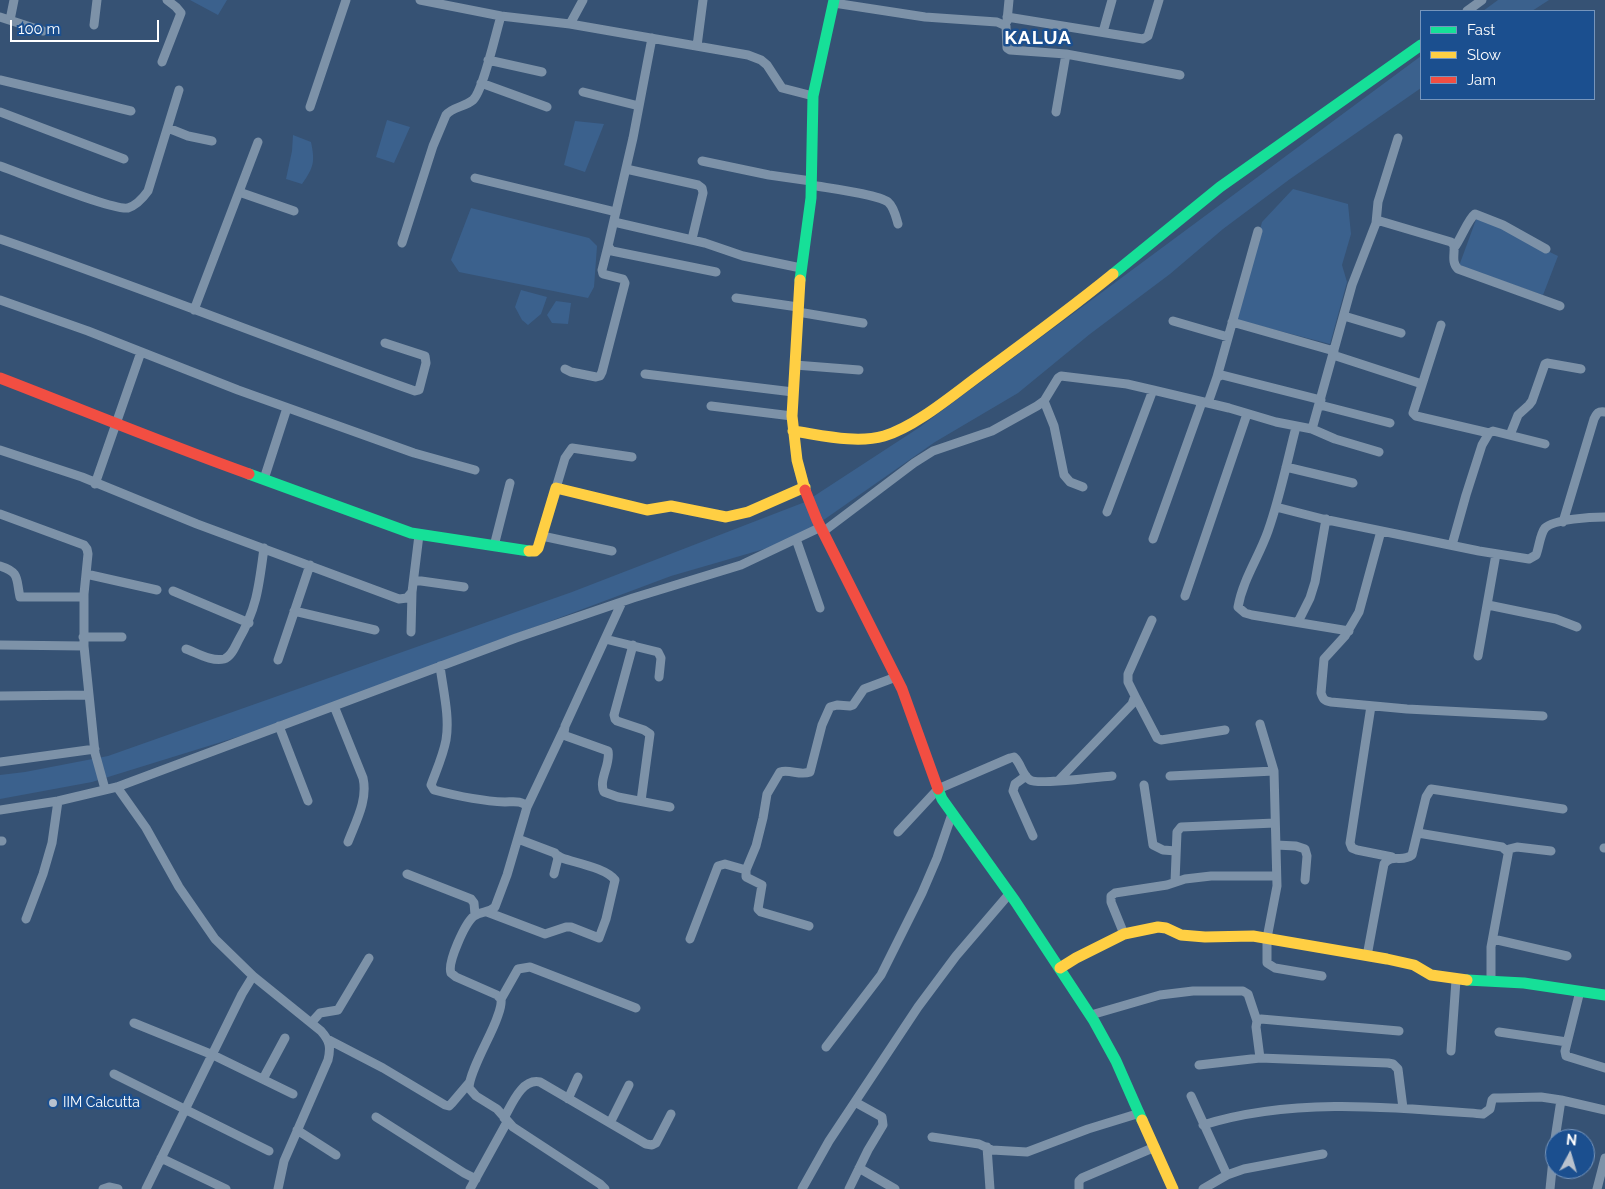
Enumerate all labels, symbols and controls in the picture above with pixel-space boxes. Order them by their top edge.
scale bar [12,10,161,42]
legend [1420,10,1595,100]
text: 100 m [18,20,60,38]
text: Fast [1467,21,1495,39]
district label: KALUA [1004,27,1072,49]
text: Slow [1467,46,1501,64]
text: Jam [1467,71,1496,89]
place label: IIM Calcutta [63,1095,140,1111]
marker: IIM Calcutta [47,1097,59,1109]
north arrow [1545,1129,1595,1179]
text: N [1565,1132,1578,1149]

